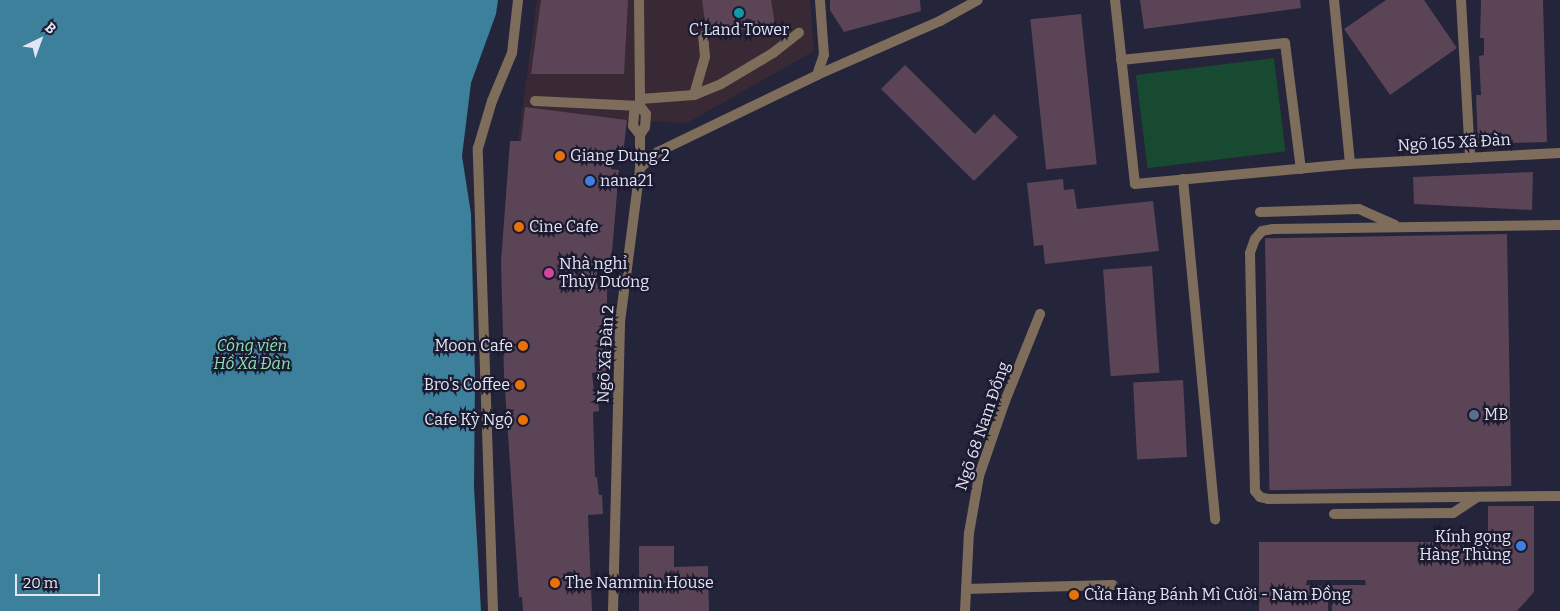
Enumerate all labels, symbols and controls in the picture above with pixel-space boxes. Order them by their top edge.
marker: C'Land Tower [733,7,745,19]
north arrow [15,15,65,65]
text: B [41,19,59,38]
place label: C'Land Tower [689,20,789,40]
street label: Ngõ 165 Xã Đàn [1397,130,1511,156]
place label: Giang Dung 2 [570,146,670,166]
marker: Giang Dung 2 [554,150,566,162]
place label: nana21 [600,171,653,191]
marker: nana21 [584,175,596,187]
place label: Cine Cafe [529,217,599,237]
marker: Cine Cafe [513,221,525,233]
place label: Nhà nghỉ Thùy Dương [559,254,649,292]
marker: Nhà nghỉ Thùy Dương [543,267,555,279]
street label: Ngõ Xã Đàn 2 [594,305,618,403]
park label: Công viên Hồ Xã Đàn [213,336,291,374]
place label: Moon Cafe [434,336,513,356]
marker: Moon Cafe [517,340,529,352]
street label: Ngõ 68 Nam Đồng [952,359,1014,493]
place label: Bro's Coffee [424,375,510,395]
marker: Bro's Coffee [514,379,526,391]
place label: MB [1484,405,1509,425]
marker: MB [1468,409,1480,421]
place label: Cafe Kỳ Ngộ [424,410,513,430]
marker: Cafe Kỳ Ngộ [517,414,529,426]
place label: Kính gọng Hàng Thùng [1419,527,1511,565]
marker: Kính gọng Hàng Thùng [1515,540,1527,552]
scale bar [18,564,102,596]
place label: The Nammin House [565,573,714,593]
text: 20 m [23,574,58,592]
marker: The Nammin House [549,577,561,589]
place label: Cửa Hàng Bánh Mì Cười - Nam Đồng [1084,585,1351,605]
marker: Cửa Hàng Bánh Mì Cười - Nam Đồng [1068,589,1080,601]

